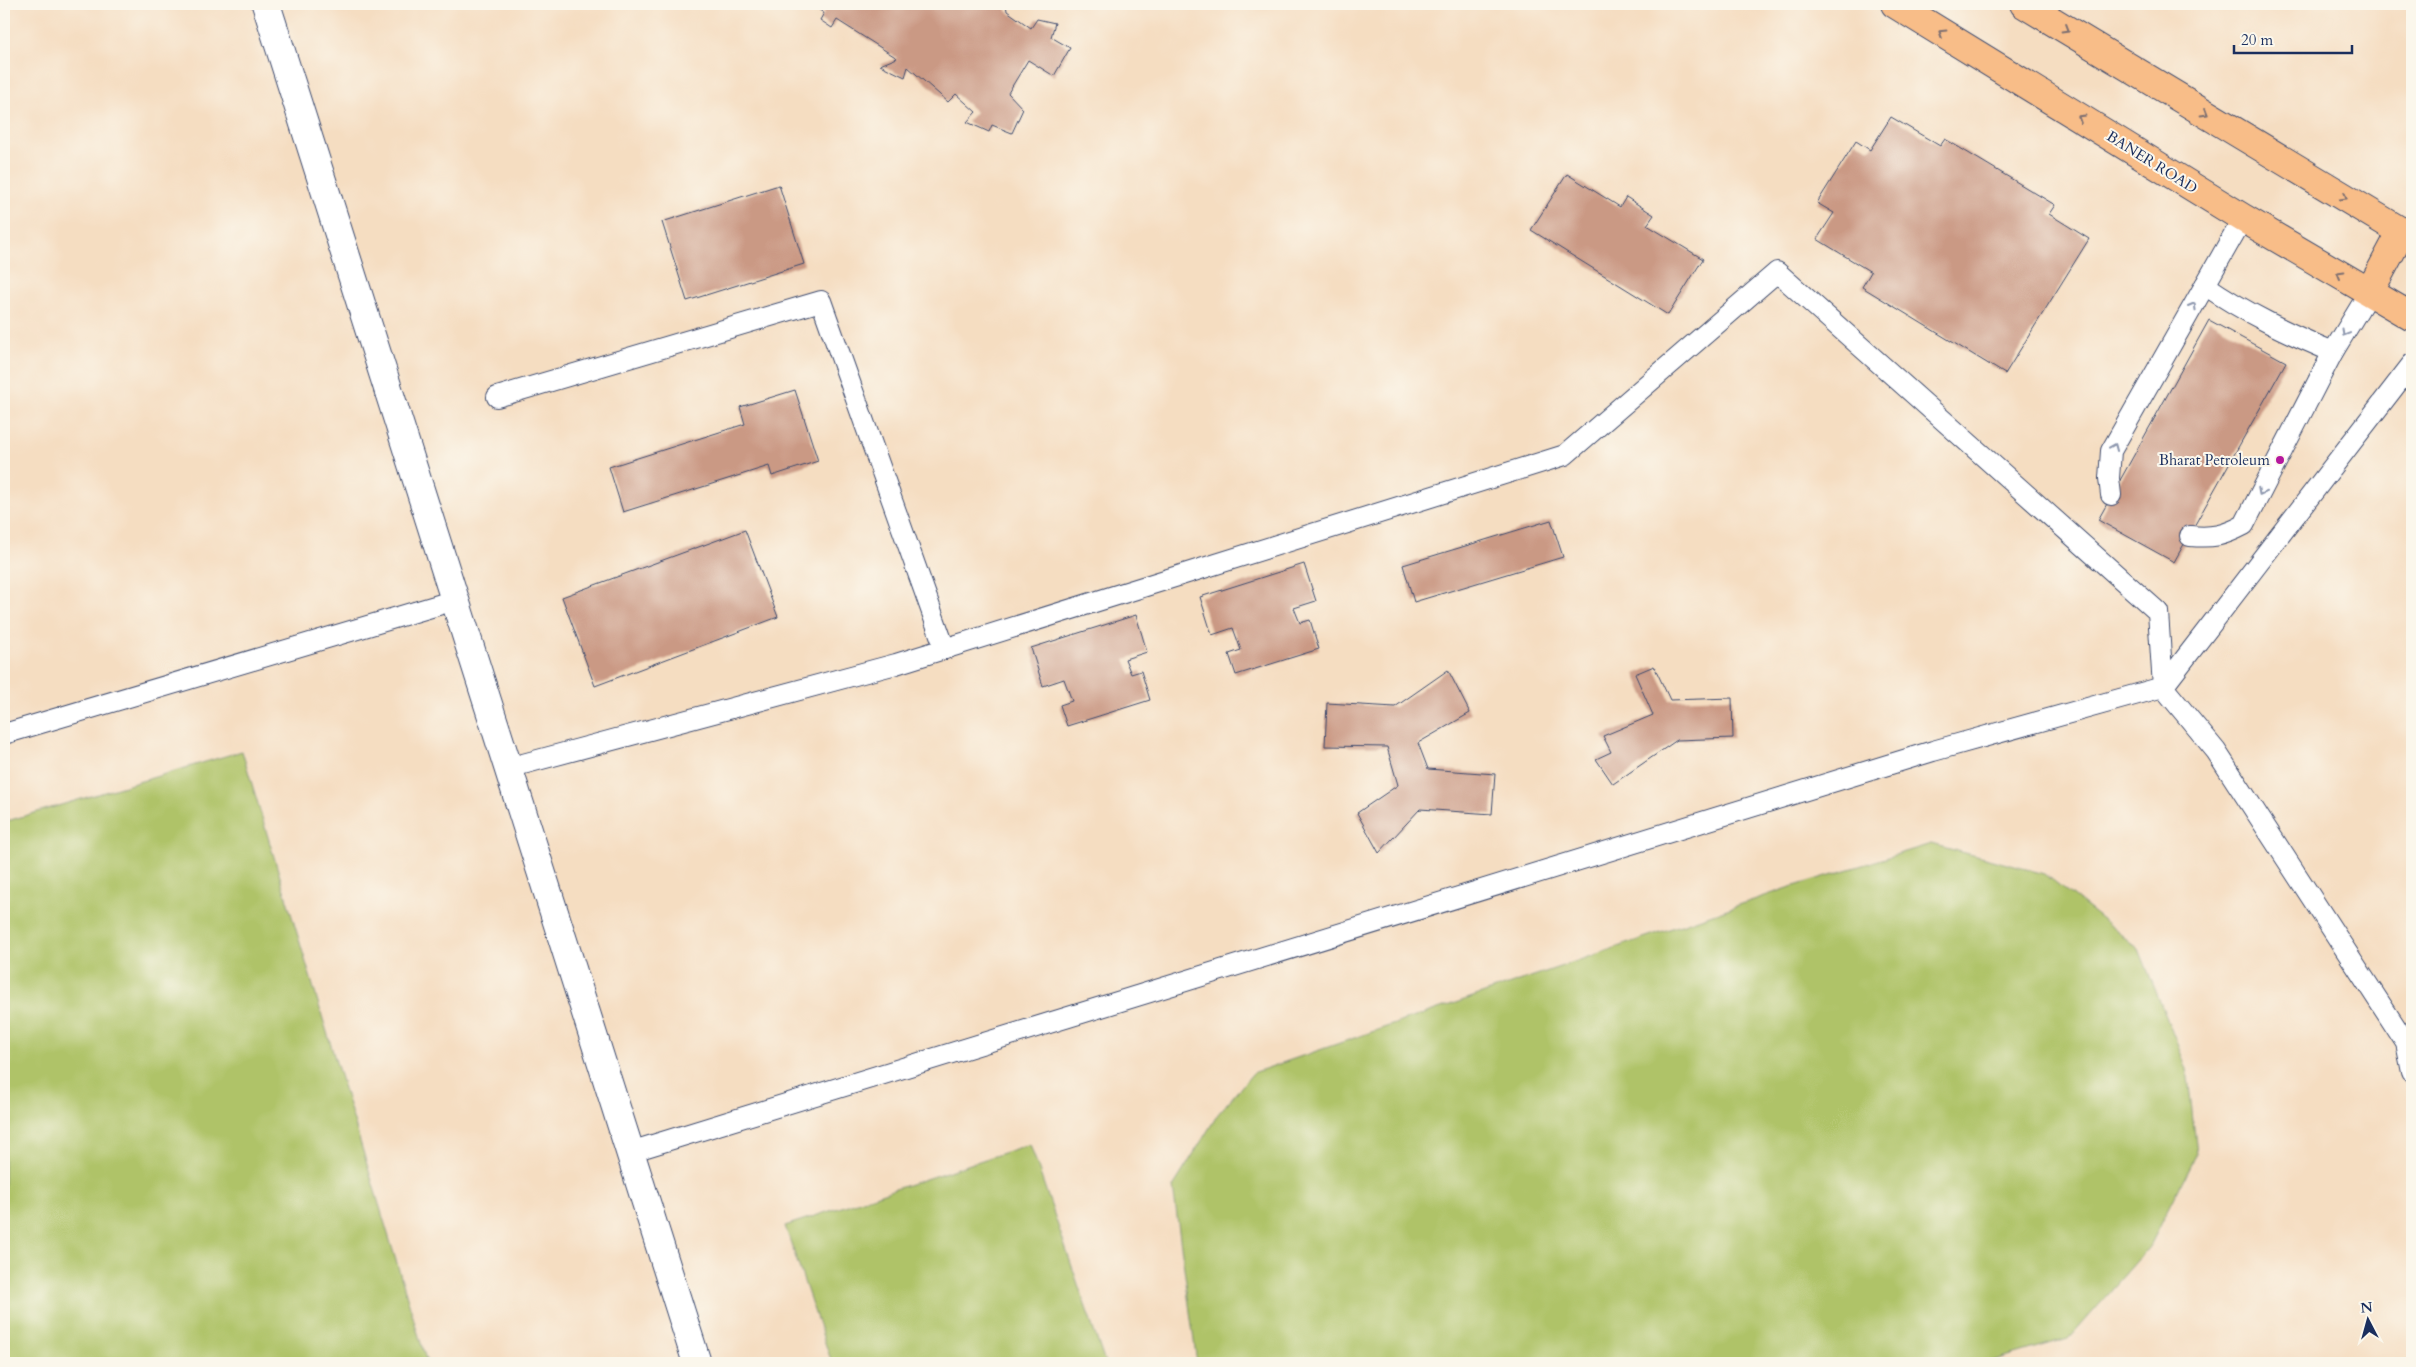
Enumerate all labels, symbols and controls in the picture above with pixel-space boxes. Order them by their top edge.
one-way arrow [2060,22,2069,32]
scale bar [2234,22,2351,54]
one-way arrow [1939,30,1948,39]
text: 20 m [2241,30,2273,50]
one-way arrow [2199,106,2208,116]
one-way arrow [2077,115,2086,125]
street label: BANER ROAD [2103,126,2201,198]
one-way arrow [2339,190,2348,200]
one-way arrow [2337,270,2346,280]
one-way arrow [2187,302,2197,311]
one-way arrow [2341,327,2351,336]
one-way arrow [2108,443,2118,452]
place label: Bharat Petroleum [2159,450,2270,470]
marker: Bharat Petroleum [2274,454,2286,466]
one-way arrow [2257,487,2267,496]
north arrow [2344,1294,2394,1344]
text: N [2360,1297,2374,1318]

